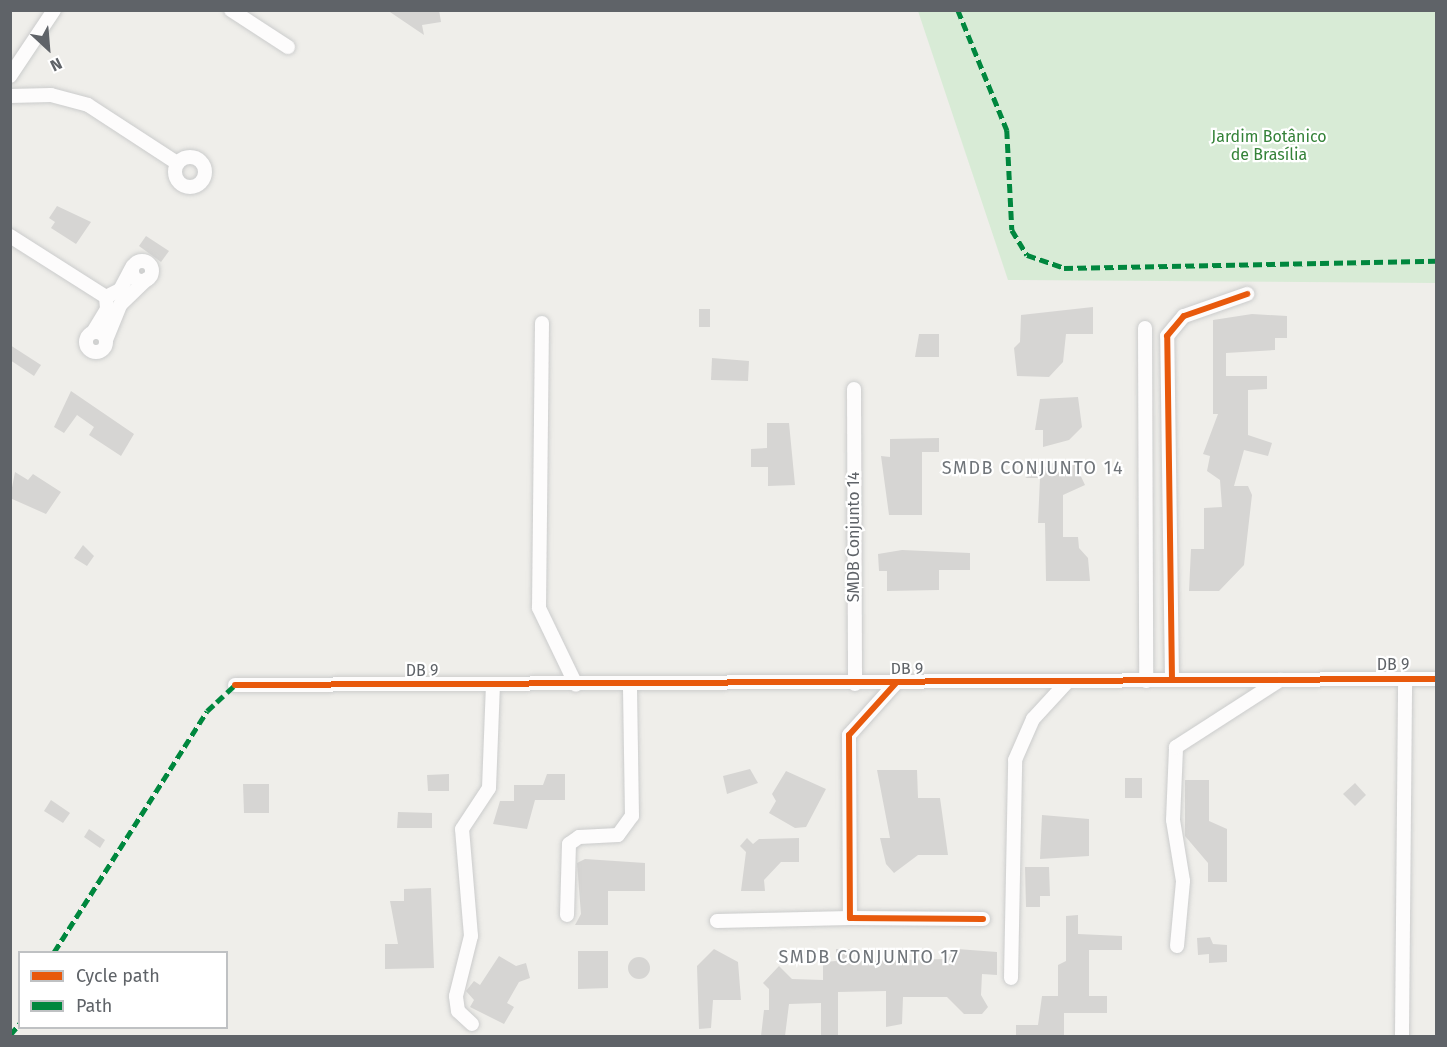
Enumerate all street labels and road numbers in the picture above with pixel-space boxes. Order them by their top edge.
street label: SMDB Conjunto 14 [844,472,864,602]
street label: DB 9 [1377,655,1409,675]
street label: DB 9 [890,659,924,679]
street label: DB 9 [406,661,438,681]

